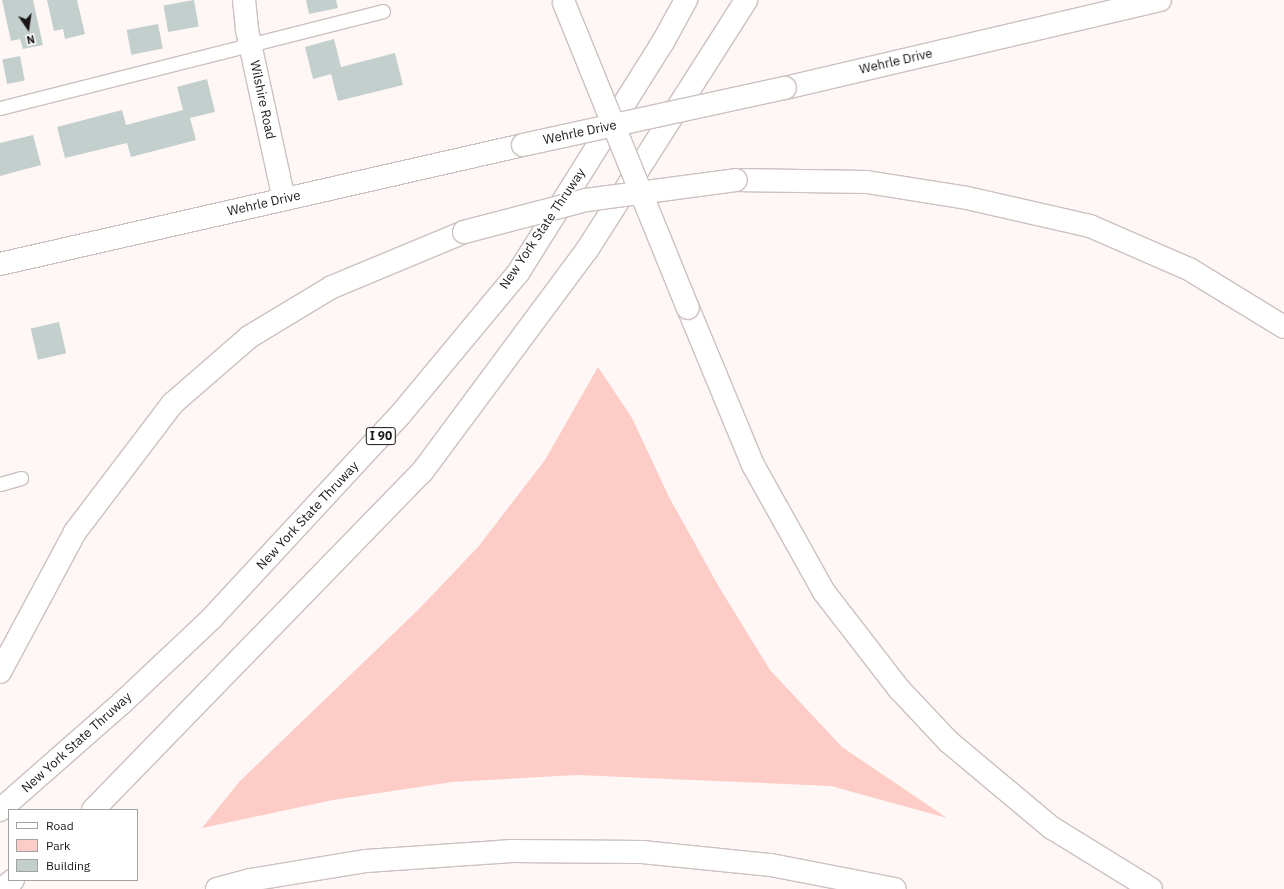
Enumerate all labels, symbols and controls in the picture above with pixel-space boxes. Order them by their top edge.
north arrow [8,8,48,48]
text: N [25,32,36,47]
street label: Wehrle Drive [858,46,934,78]
street label: Wilshire Road [246,59,278,141]
street label: Wehrle Drive [542,118,618,148]
street label: New York State Thruway [497,166,589,292]
street label: Wehrle Drive [226,188,302,220]
road number: I 90 [365,426,397,446]
street label: New York State Thruway [254,459,362,573]
street label: New York State Thruway [19,690,135,796]
legend [8,809,138,881]
text: Road [46,818,74,833]
text: Park [46,838,70,853]
text: Building [46,858,90,873]

